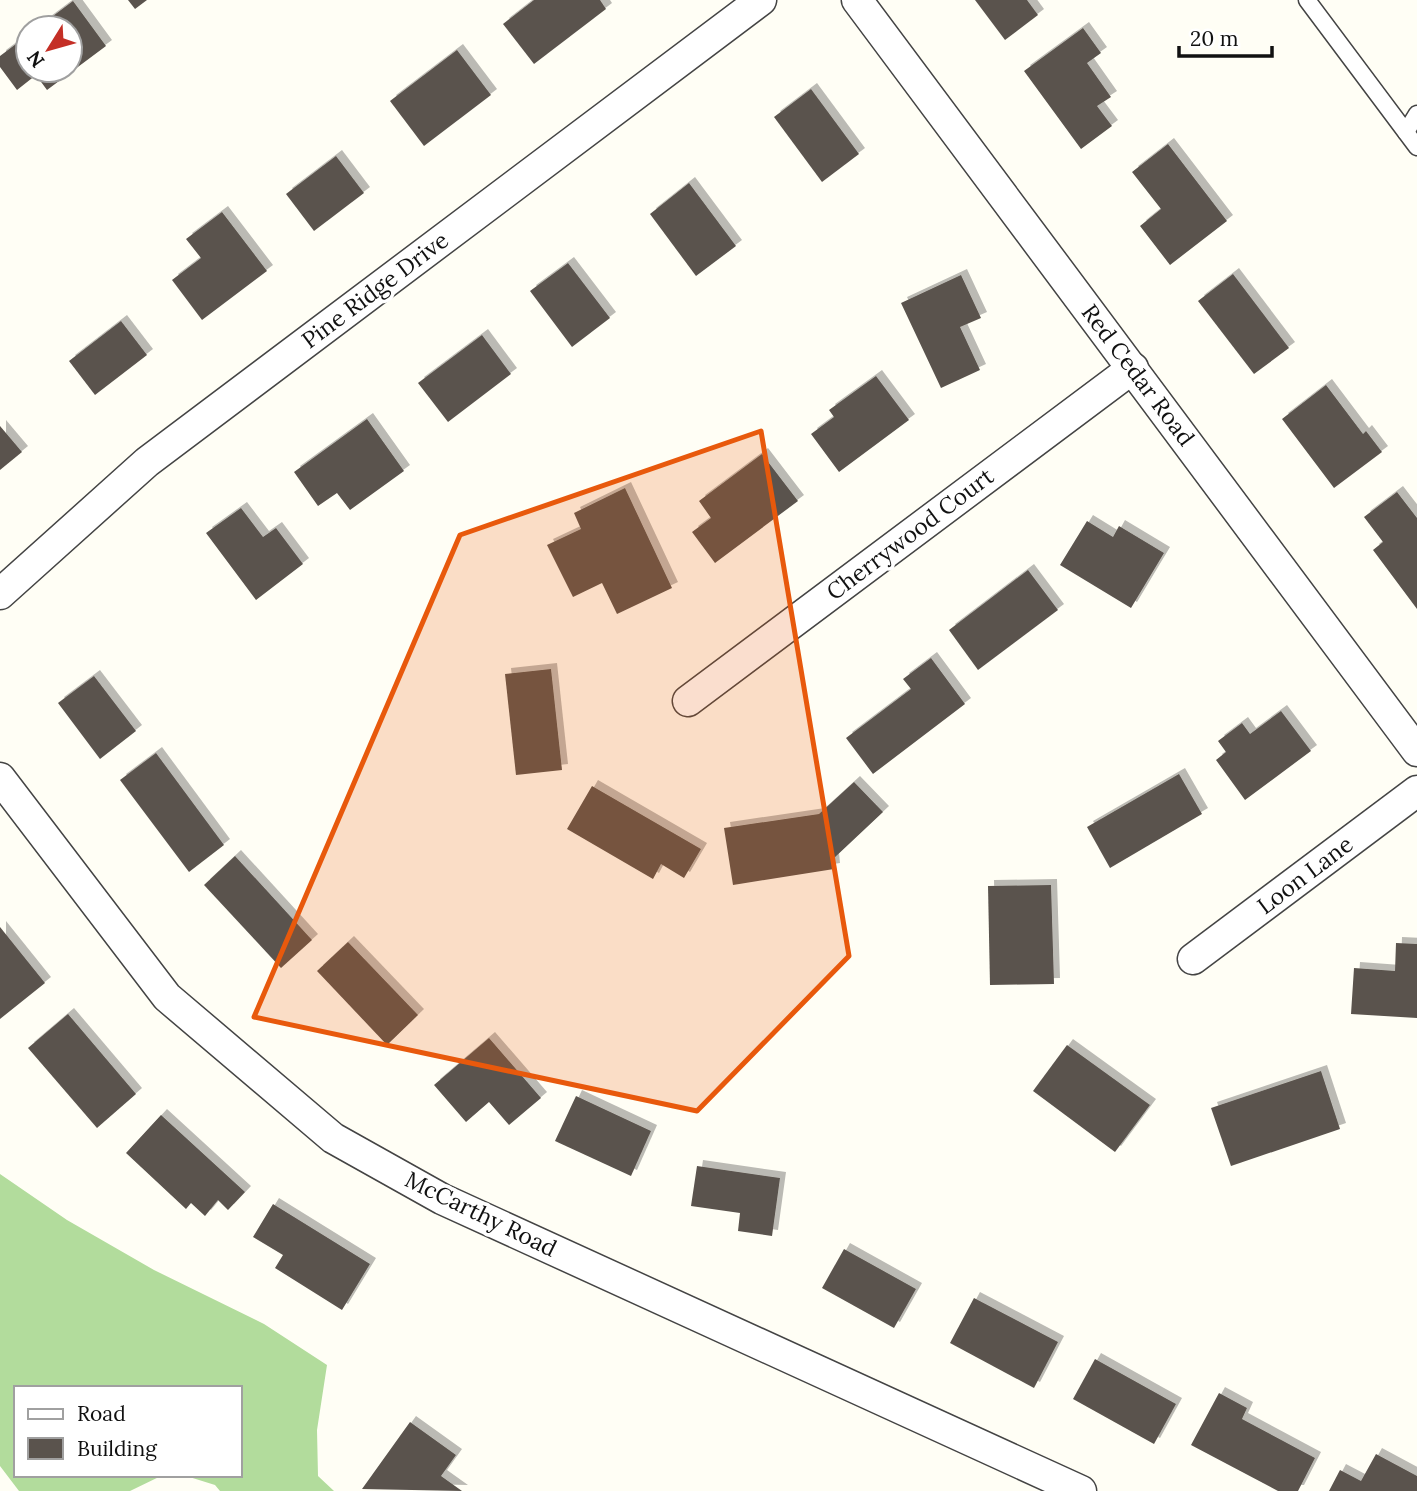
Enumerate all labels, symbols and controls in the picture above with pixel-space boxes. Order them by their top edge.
north arrow [14,14,84,84]
scale bar [1179,14,1272,58]
text: 20 m [1190,25,1239,52]
text: N [21,46,49,72]
street label: Pine Ridge Drive [296,225,454,354]
street label: Red Cedar Road [1076,298,1201,451]
street label: Cherrywood Court [820,461,999,606]
street label: Loon Lane [1251,829,1358,920]
street label: McCarthy Road [401,1164,562,1263]
legend [14,1386,242,1477]
text: Road [77,1400,126,1427]
text: Building [77,1435,157,1462]

